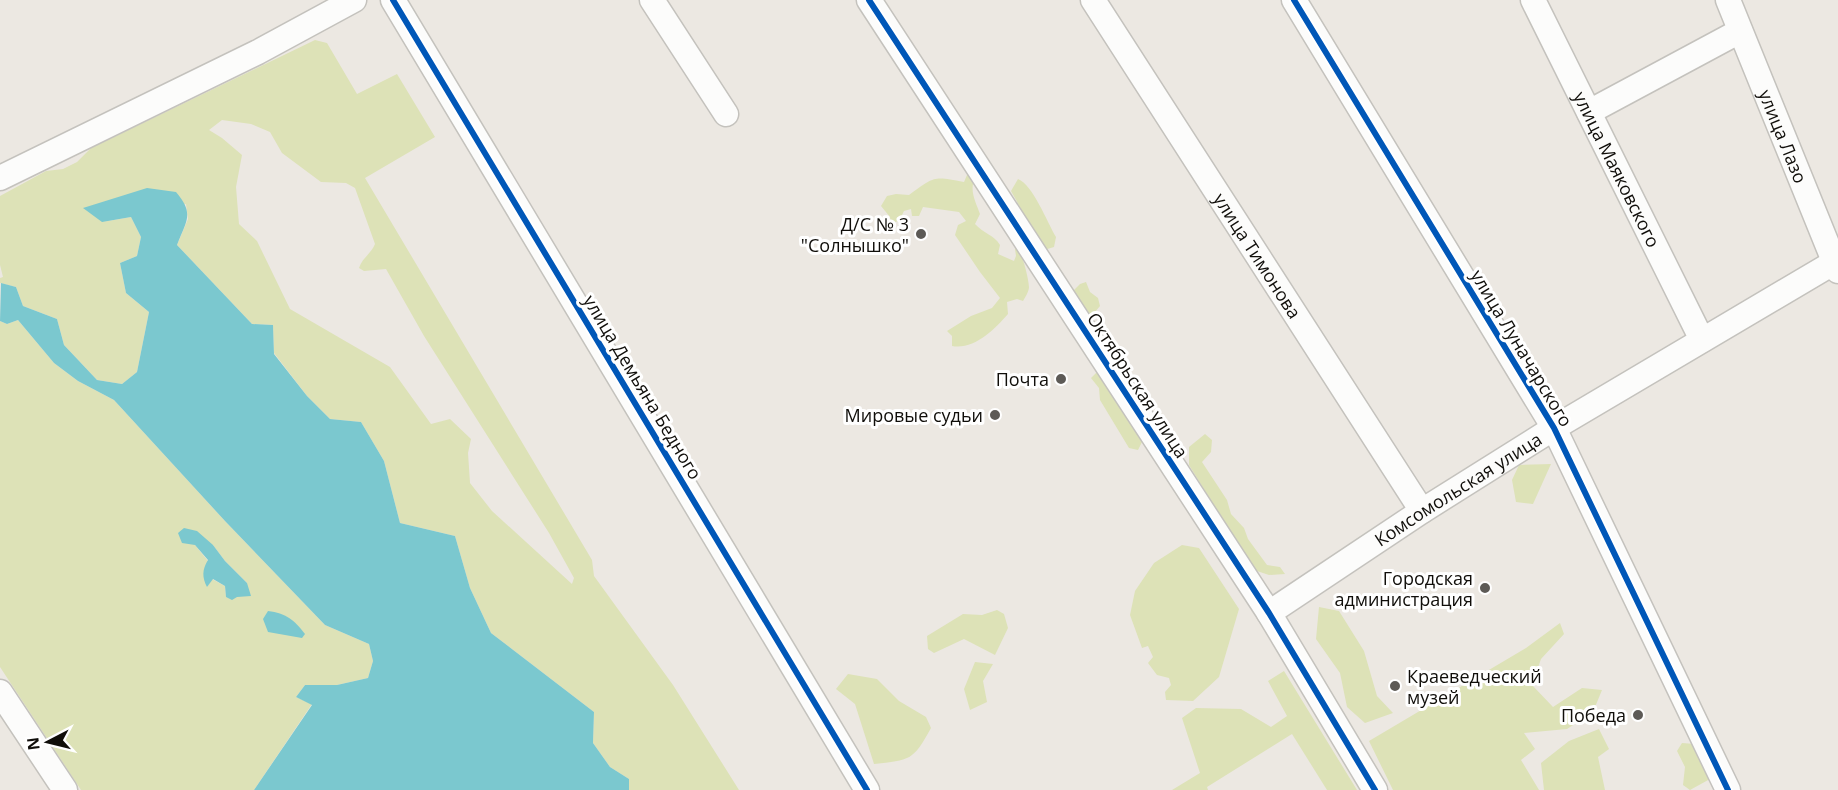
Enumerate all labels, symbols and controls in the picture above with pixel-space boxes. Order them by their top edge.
street label: улица Лазо [1754,86,1813,187]
street label: улица Маяковского [1568,87,1666,251]
street label: улица Тимонова [1208,188,1307,323]
place label: Д/С № 3 "Солнышко" [801,212,909,257]
marker: Д/С № 3 "Солнышко" [914,227,928,241]
street label: улица Луначарского [1466,265,1578,431]
street label: улица Демьяна Бедного [578,290,708,484]
street label: Октябрьская улица [1082,308,1194,462]
place label: Почта [996,367,1049,391]
marker: Почта [1054,372,1068,386]
place label: Мировые судьи [845,403,983,427]
marker: Мировые судьи [988,408,1002,422]
street label: Комсомольская улица [1370,427,1546,551]
place label: Городская администрация [1334,566,1473,611]
marker: Городская администрация [1478,581,1492,595]
place label: Краеведческий музей [1407,664,1542,709]
marker: Краеведческий музей [1388,679,1402,693]
place label: Победа [1561,703,1626,727]
marker: Победа [1631,708,1645,722]
north arrow [18,712,78,772]
text: N [21,736,45,752]

